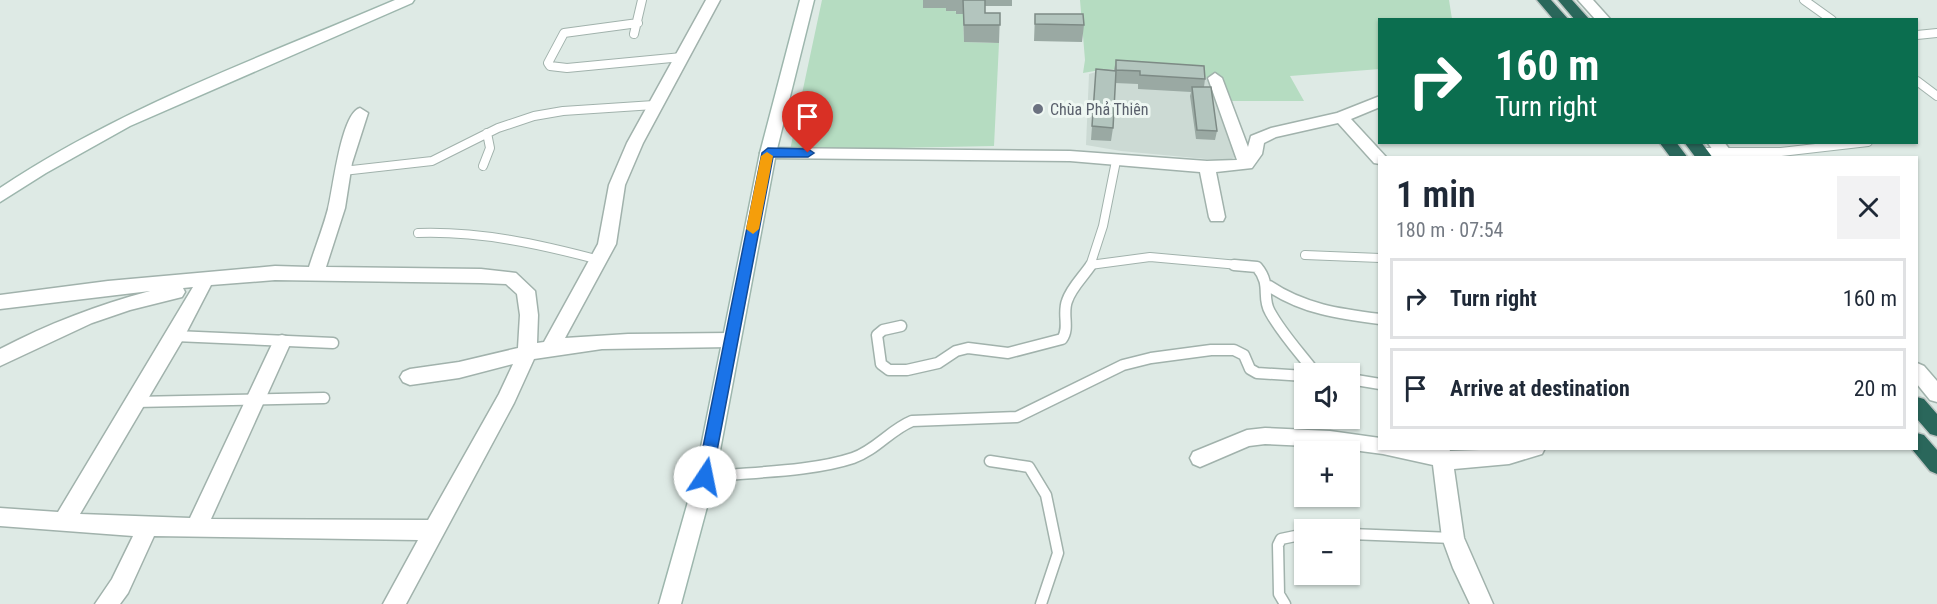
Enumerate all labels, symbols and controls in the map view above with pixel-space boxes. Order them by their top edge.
text: 160 m [1495,41,1600,90]
icon: right [1396,42,1474,120]
pin [782,91,833,153]
text: Turn right [1495,91,1597,123]
icon: arrive [791,100,824,133]
place label: Chùa Phả Thiên [1050,100,1148,119]
marker: Chùa Phả Thiên [1031,102,1045,116]
text: 1 min [1396,174,1476,216]
button: close [1837,176,1900,239]
text: 180 m · 07:54 [1396,218,1503,242]
icon: right [1399,282,1432,315]
text: Turn right [1450,286,1537,311]
text: 160 m [1843,286,1897,311]
map controls [1294,363,1360,585]
button: sound [1294,363,1360,429]
icon: arrive [1399,372,1432,405]
text: Arrive at destination [1450,376,1630,401]
text: 20 m [1854,376,1897,401]
button: + [1294,441,1360,507]
position arrow [673,445,737,509]
button: − [1294,519,1360,585]

